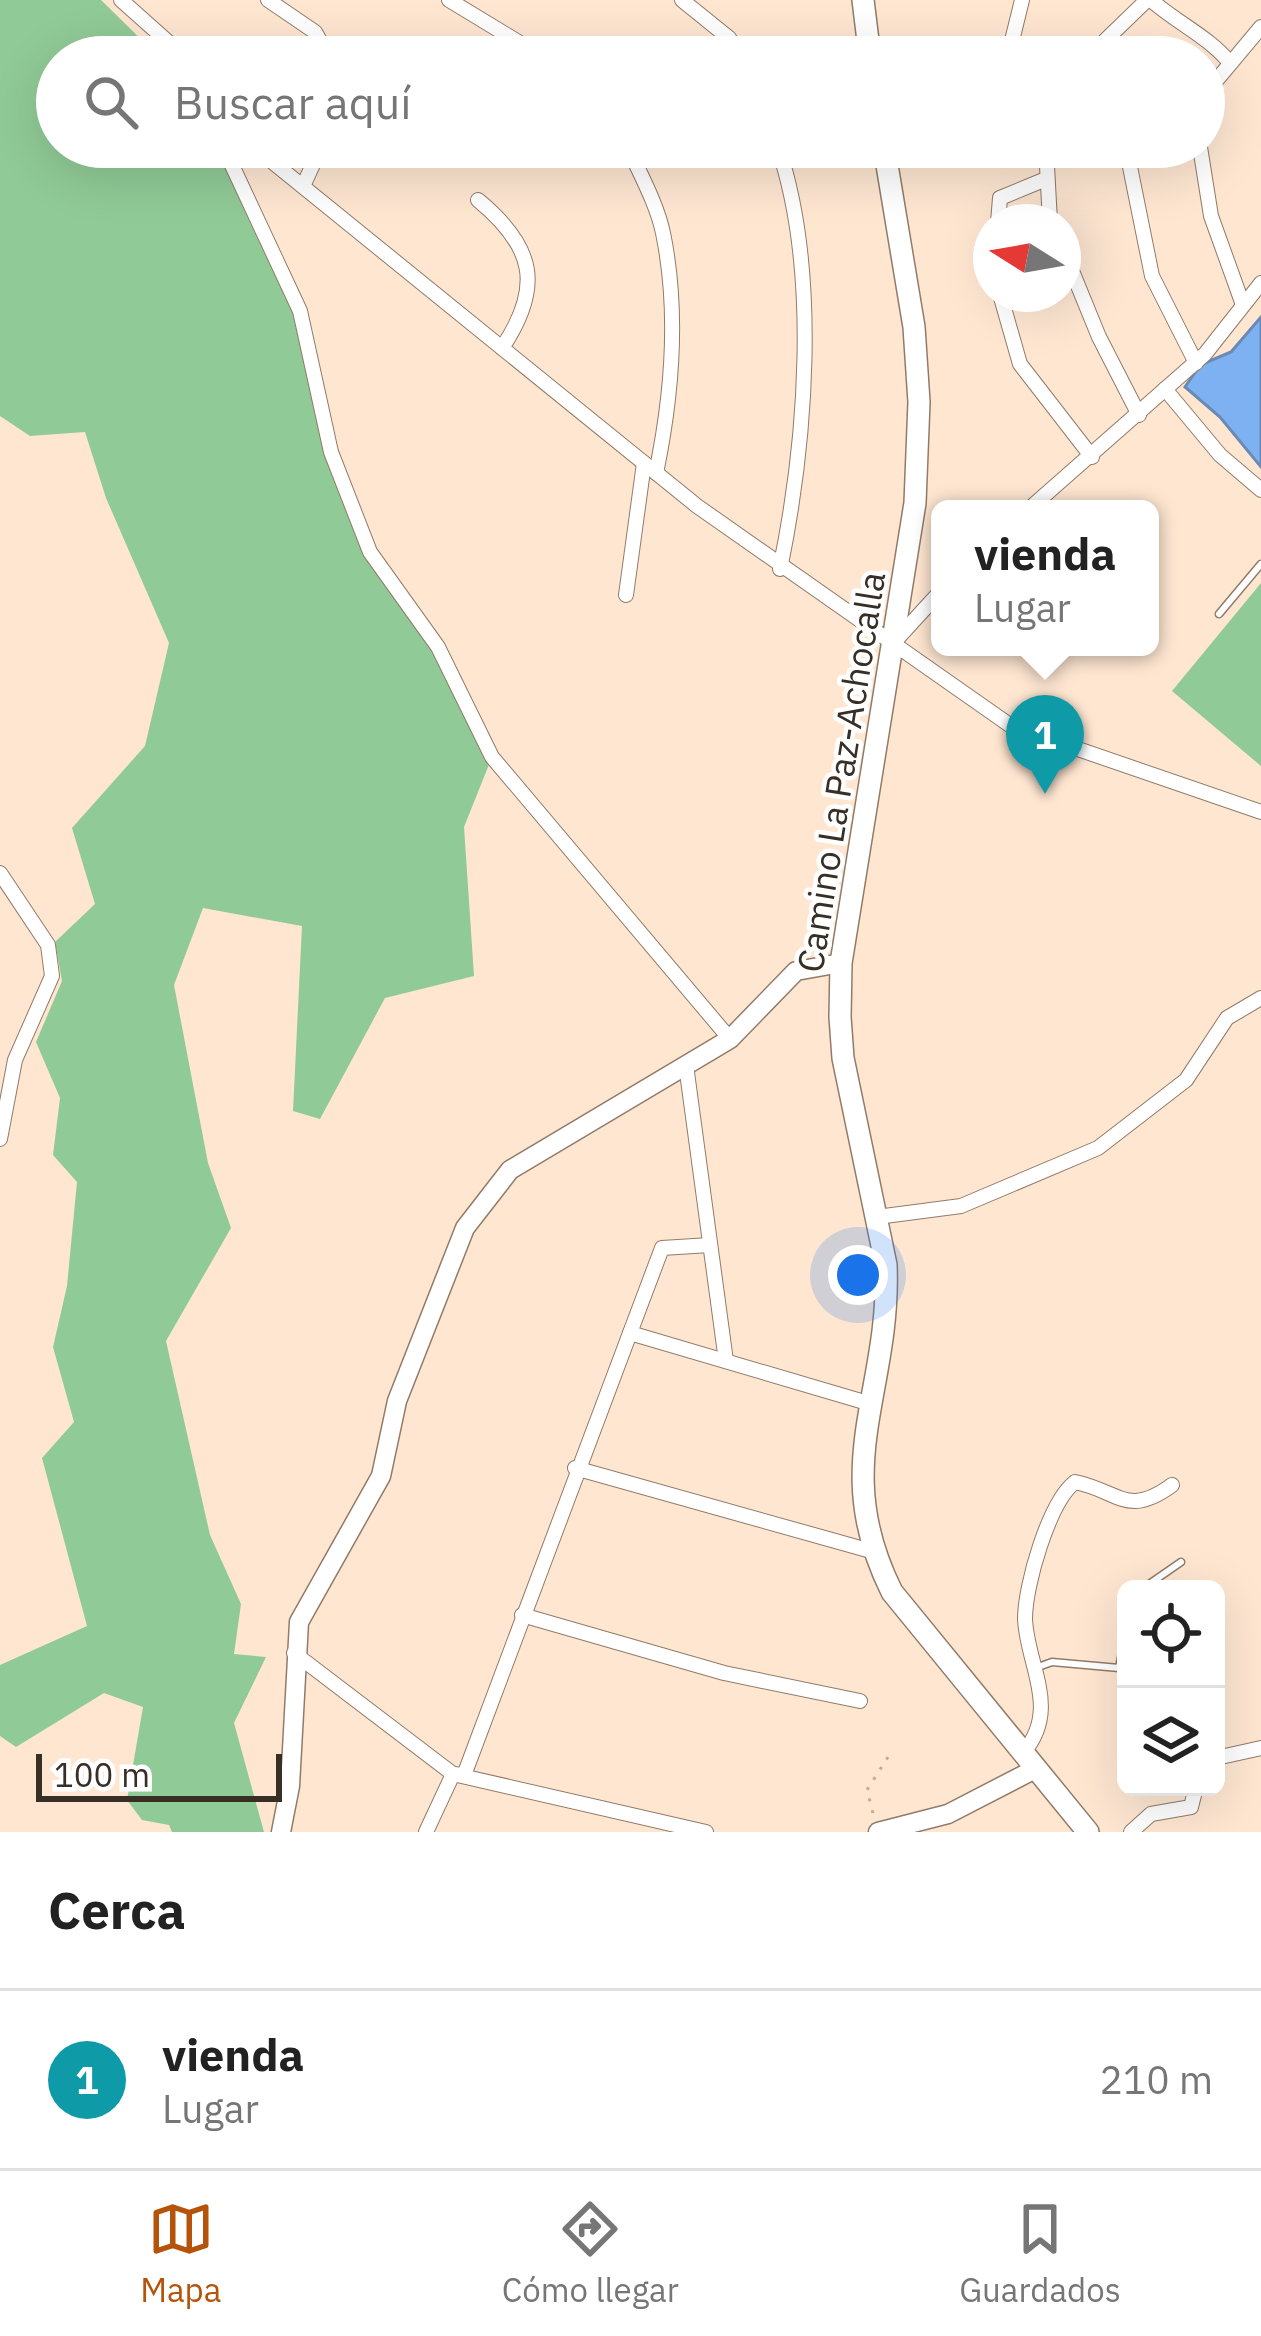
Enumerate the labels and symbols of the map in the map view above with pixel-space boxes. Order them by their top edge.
north arrow [973,204,1081,312]
street label: Camino La Paz-Achocalla [786,568,895,976]
pin: 1 [1006,695,1084,794]
your location [828,1245,888,1305]
scale bar [36,1748,282,1801]

